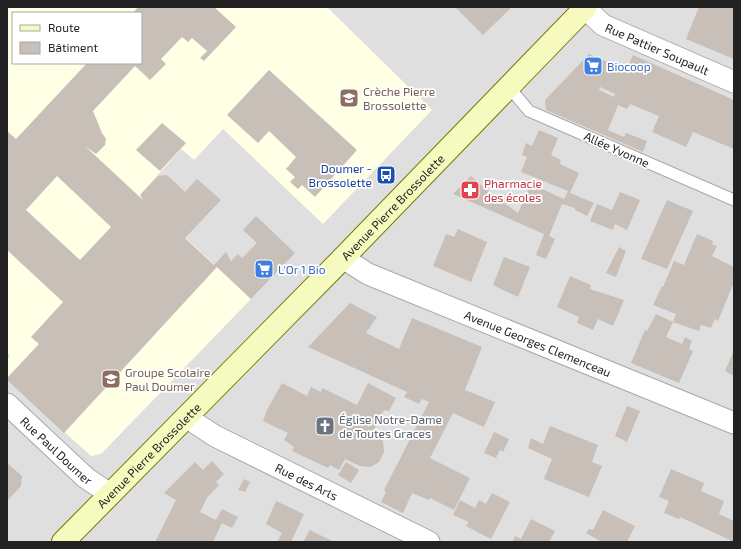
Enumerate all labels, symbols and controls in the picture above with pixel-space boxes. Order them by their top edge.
legend [12,12,142,64]
text: Route [48,20,80,34]
street label: Rue Pattier Soupault [603,20,712,78]
text: Bâtiment [48,40,99,54]
supermarket icon: Biocoop [582,55,604,77]
place label: Biocoop [607,59,651,73]
place label: Crèche Pierre Brossolette [363,84,435,112]
school or university icon: Crèche Pierre Brossolette [338,87,360,109]
street label: Allée Yvonne [582,128,652,170]
street label: Avenue Pierre Brossolette [338,151,447,263]
place label: Doumer - Brossolette [308,161,372,189]
bus stop icon: Doumer - Brossolette [375,164,397,186]
place label: Pharmacie des écoles [484,176,542,204]
pharmacy icon: Pharmacie des écoles [459,179,481,201]
supermarket icon: L'Or 1 Bio [253,258,275,280]
place label: L'Or 1 Bio [278,262,326,276]
street label: Avenue Georges Clemenceau [462,307,613,379]
place label: Groupe Scolaire Paul Doumer [125,365,210,393]
school or university icon: Groupe Scolaire Paul Doumer [100,368,122,390]
street label: Avenue Pierre Brossolette [94,400,203,510]
place label: Église Notre-Dame de Toutes Graces [339,412,442,440]
street label: Rue Paul Doumer [18,413,95,487]
church icon: Église Notre-Dame de Toutes Graces [314,415,336,437]
street label: Rue des Arts [273,460,340,503]

